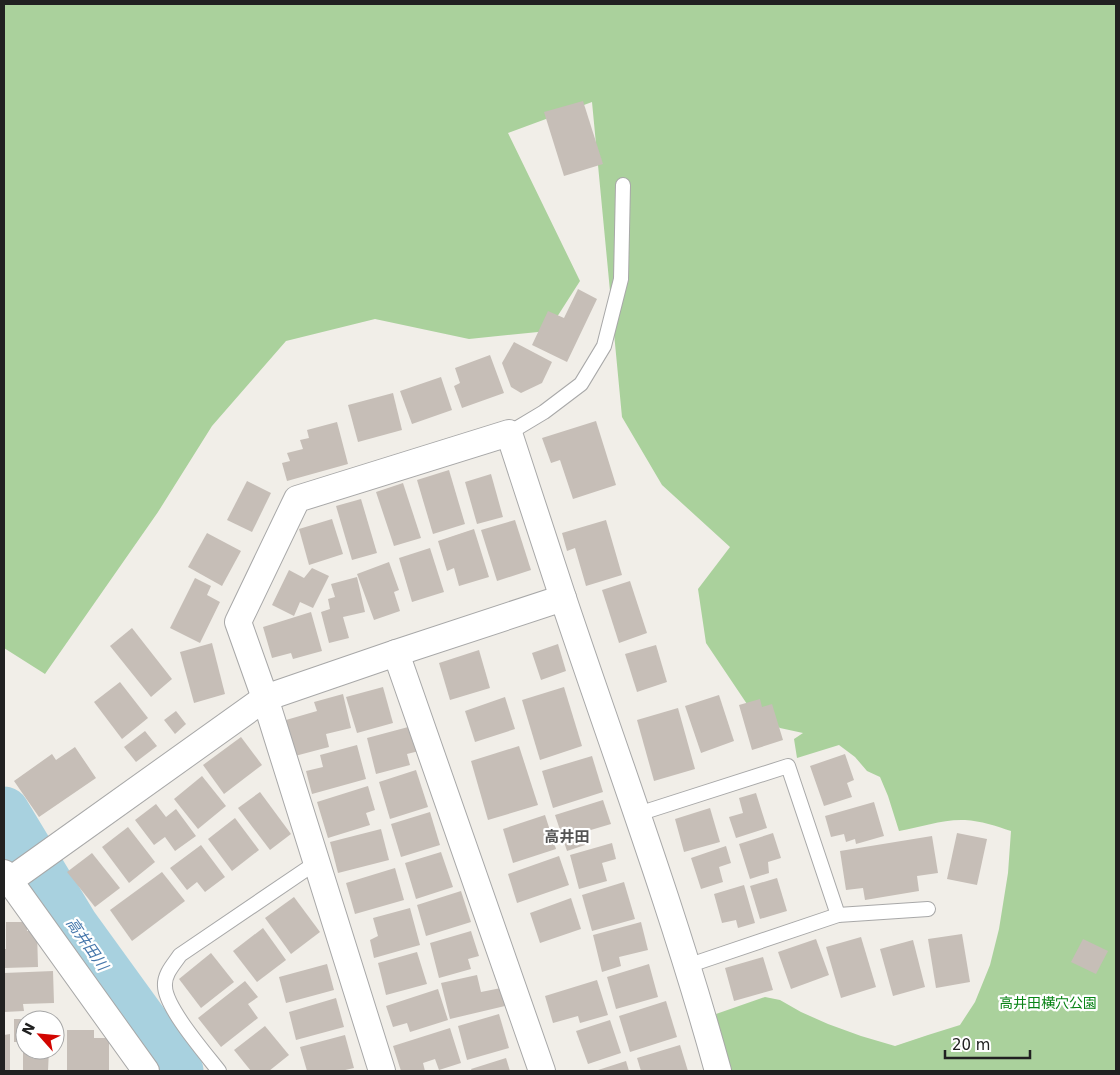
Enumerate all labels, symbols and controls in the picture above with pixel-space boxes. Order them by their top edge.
district label: 高井田 [544,828,590,846]
water label: 高井田川 [62,914,113,975]
park label: 高井田横穴公園 [999,995,1097,1011]
north arrow [15,1010,65,1060]
text: N [19,1020,38,1038]
scale bar [945,1028,1030,1060]
text: 20 m [952,1036,990,1054]

